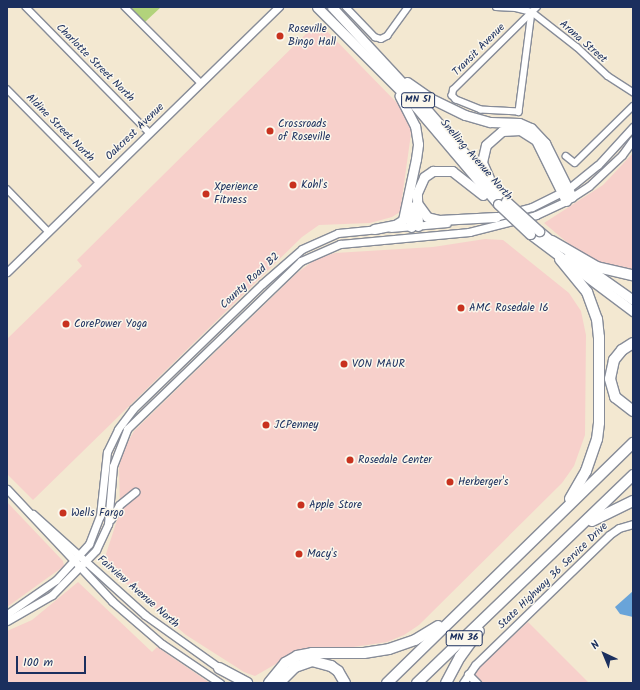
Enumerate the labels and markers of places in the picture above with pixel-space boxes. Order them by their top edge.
place label: Roseville Bingo Hall [288,23,336,49]
marker: Roseville Bingo Hall [275,31,285,41]
place label: Crossroads of Roseville [278,118,330,144]
marker: Crossroads of Roseville [265,126,275,136]
place label: Kohl's [301,178,327,192]
marker: Kohl's [288,180,298,190]
place label: Xperience Fitness [214,181,258,207]
marker: Xperience Fitness [201,189,211,199]
place label: AMC Rosedale 16 [469,301,549,315]
marker: AMC Rosedale 16 [456,303,466,313]
place label: CorePower Yoga [74,317,147,331]
marker: CorePower Yoga [61,319,71,329]
place label: VON MAUR [352,357,405,371]
marker: VON MAUR [339,359,349,369]
place label: JCPenney [274,418,318,432]
marker: JCPenney [261,420,271,430]
place label: Rosedale Center [358,453,432,467]
marker: Rosedale Center [345,455,355,465]
place label: Herberger's [458,475,508,489]
marker: Herberger's [445,477,455,487]
place label: Apple Store [309,498,362,512]
marker: Apple Store [296,500,306,510]
place label: Wells Fargo [71,506,124,520]
marker: Wells Fargo [58,508,68,518]
place label: Macy's [307,547,337,561]
marker: Macy's [294,549,304,559]

